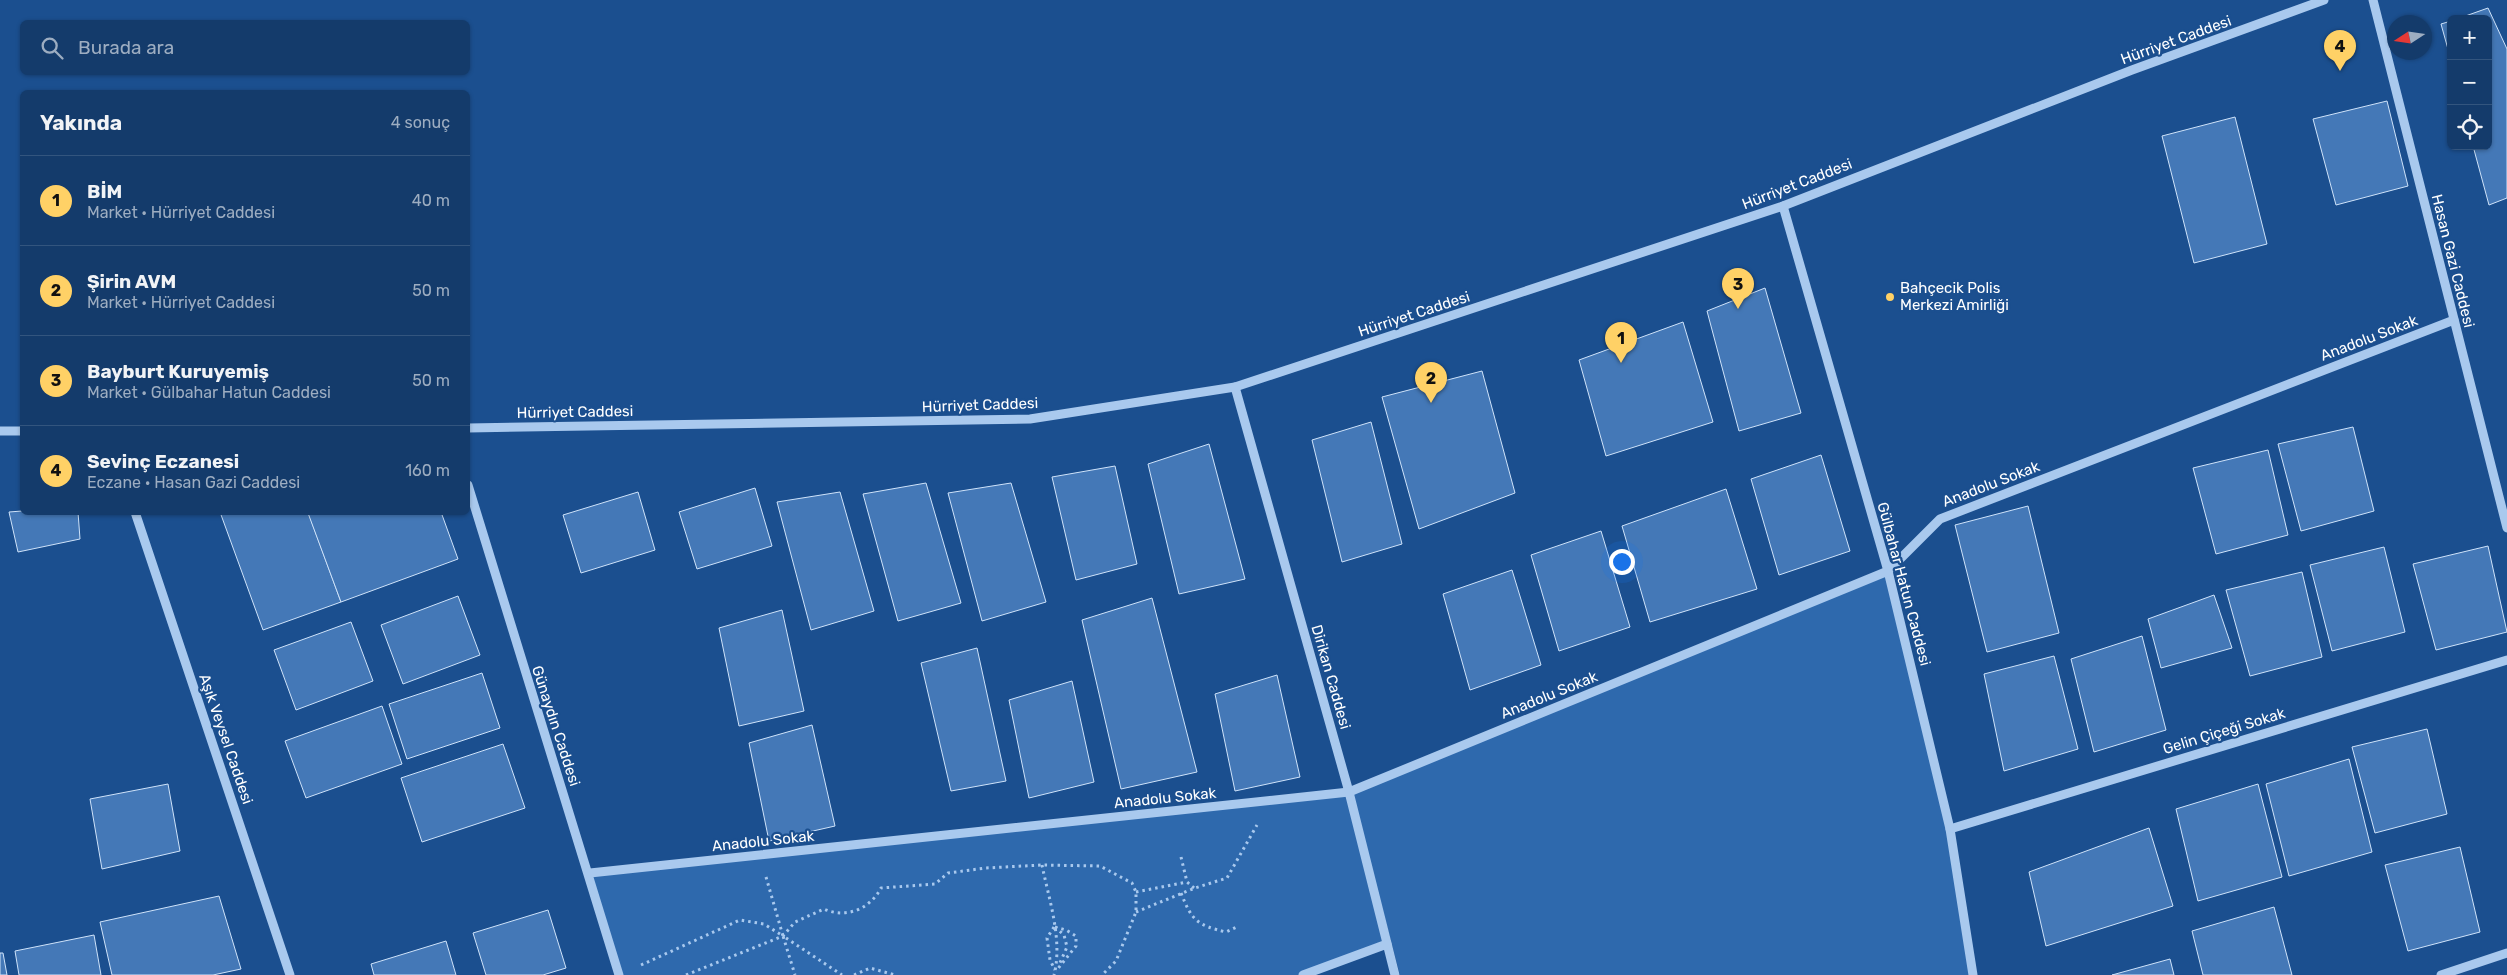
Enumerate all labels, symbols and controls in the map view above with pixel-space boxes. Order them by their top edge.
street label: Hürriyet Caddesi [2118,12,2234,68]
north arrow [2387,15,2432,60]
map controls [2447,15,2492,150]
button: + [2447,15,2492,60]
search box [20,20,470,75]
pin: 4 [2324,30,2356,71]
icon: search [38,34,66,62]
text: Burada ara [78,36,174,59]
button: − [2447,60,2492,105]
button: locate [2447,105,2492,150]
text: Yakında [40,110,122,135]
text: 4 sonuç [391,113,450,132]
street label: Hürriyet Caddesi [1739,155,1855,213]
text: BİM [87,180,122,203]
text: 1 [52,191,60,210]
text: 40 m [412,191,450,210]
street label: Hasan Gazi Caddesi [2428,192,2478,330]
text: Market · Hürriyet Caddesi [87,203,275,222]
pin: 3 [1722,268,1754,309]
text: Şirin AVM [87,270,176,293]
place label: Bahçecik Polis Merkezi Amirliği [1900,279,2009,314]
text: 2 [51,281,61,300]
text: 50 m [412,281,450,300]
street label: Hürriyet Caddesi [1356,287,1472,341]
marker: Bahçecik Polis Merkezi Amirliği [1884,291,1896,303]
text: Market · Hürriyet Caddesi [87,293,275,312]
street label: Anadolu Sokak [2318,311,2420,365]
pin: 1 [1605,322,1637,363]
text: Bayburt Kuruyemiş [87,360,269,383]
pin: 2 [1415,362,1447,403]
text: 3 [51,371,61,390]
text: 50 m [412,371,450,390]
text: Market · Gülbahar Hatun Caddesi [87,383,331,402]
street label: Hürriyet Caddesi [921,394,1039,416]
street label: Hürriyet Caddesi [517,402,633,422]
text: Sevinç Eczanesi [87,450,239,473]
street label: Anadolu Sokak [1940,457,2042,511]
text: 4 [51,461,61,480]
text: 160 m [405,461,450,480]
text: Eczane · Hasan Gazi Caddesi [87,473,300,492]
street label: Gülbahar Hatun Caddesi [1873,500,1935,668]
your location [1609,549,1635,575]
street label: Dirikan Caddesi [1308,623,1354,731]
street label: Günaydın Caddesi [528,663,584,789]
street label: Anadolu Sokak [1498,667,1600,723]
street label: Aşık Veysel Caddesi [195,672,257,806]
street label: Gelin Çiçeği Sokak [2161,704,2287,758]
street label: Anadolu Sokak [1113,784,1217,812]
street label: Anadolu Sokak [711,827,815,855]

